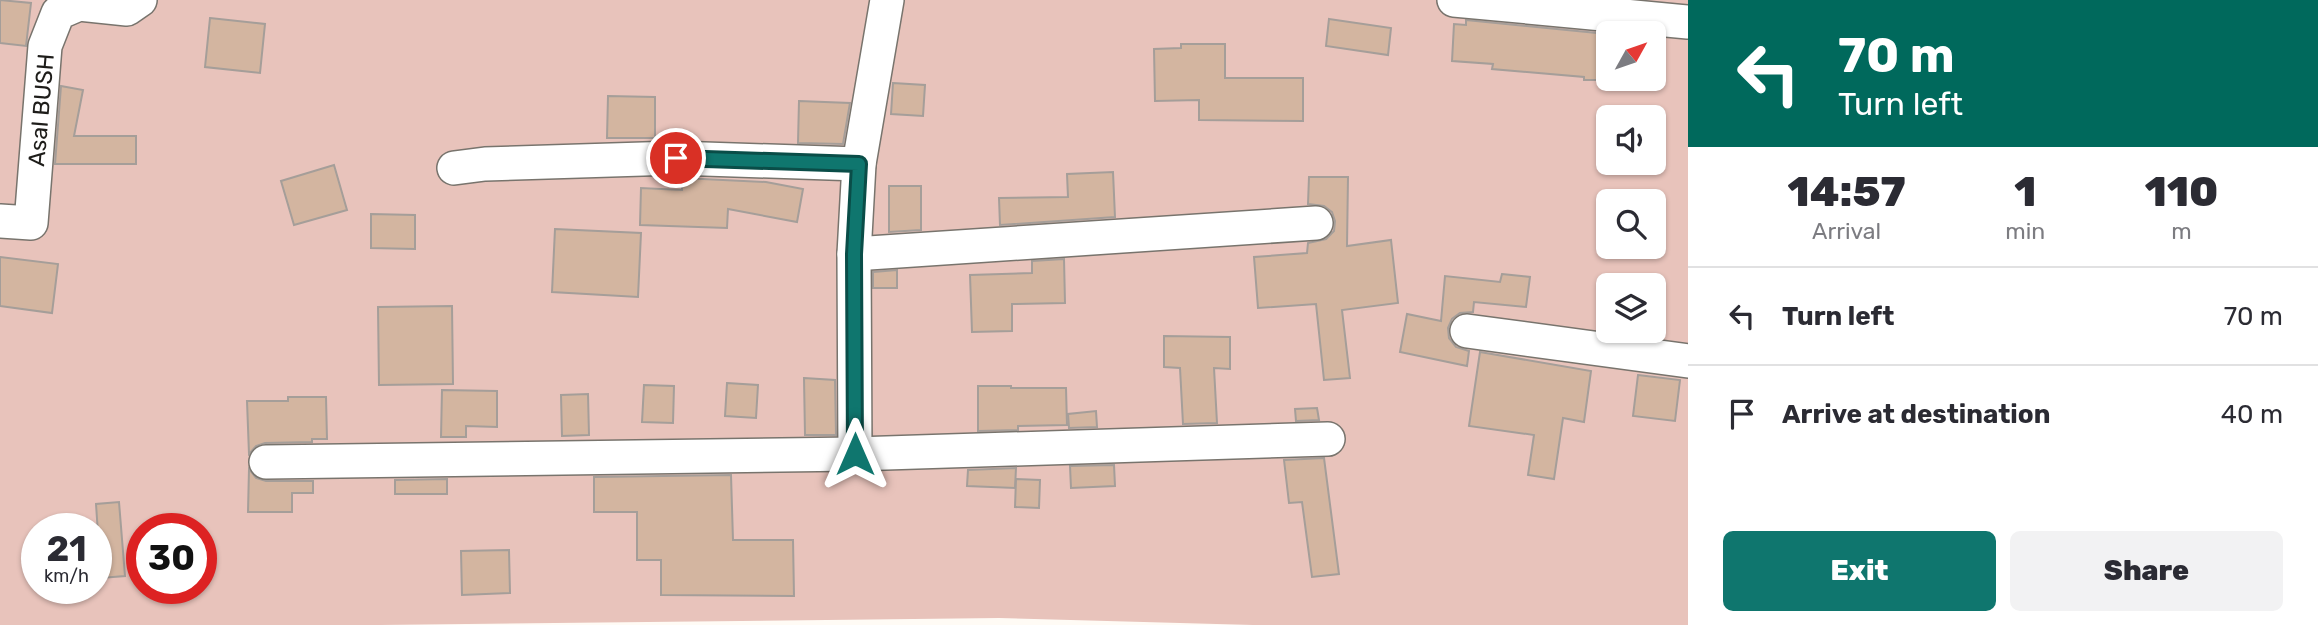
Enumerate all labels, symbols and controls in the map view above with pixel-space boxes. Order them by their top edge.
north arrow [1596,21,1666,91]
map controls [1596,21,1666,343]
text: 70 m [1838,26,1955,84]
icon: left [1723,28,1814,119]
street label: Asal BUSH [22,52,60,168]
text: Turn left [1838,85,1963,123]
button: sound [1596,105,1666,175]
pin [646,128,706,188]
icon: arrive [657,139,695,177]
text: 14:57 [1788,167,1906,217]
text: 1 [2014,167,2036,217]
text: 110 [2145,167,2218,217]
button: search [1596,189,1666,259]
text: Arrival [1812,217,1881,245]
text: min [2005,217,2045,245]
text: m [2171,217,2192,245]
button: layers [1596,273,1666,343]
icon: left [1723,297,1761,335]
text: Turn left [1782,301,1894,332]
text: 70 m [2224,301,2283,332]
icon: arrive [1723,395,1761,433]
text: Arrive at destination [1782,399,2050,430]
text: 40 m [2221,399,2283,430]
position arrow [818,417,892,491]
speed limit sign: 30 [126,513,217,604]
text: 21 [46,528,87,570]
button: Exit [1723,531,1996,611]
button: Share [2010,531,2283,611]
text: km/h [44,565,89,587]

